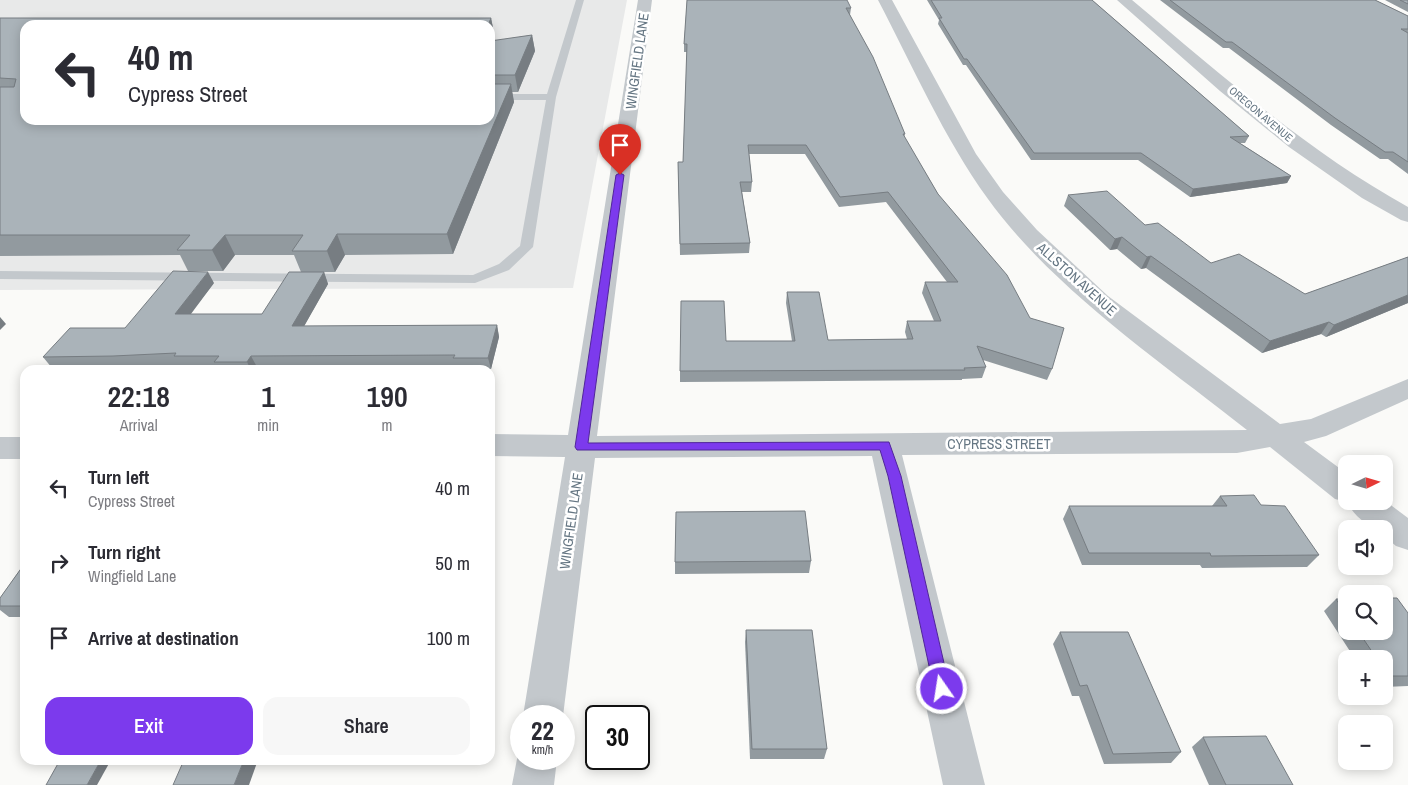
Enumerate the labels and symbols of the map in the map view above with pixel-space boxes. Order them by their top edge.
street label: WINGFIELD LANE [621,12,653,110]
street label: OREGON AVENUE [1226,83,1296,145]
pin [599,124,641,175]
street label: ALLSTON AVENUE [1033,238,1121,320]
street label: CYPRESS STREET [947,435,1051,453]
north arrow [1338,455,1392,510]
street label: WINGFIELD LANE [555,472,587,570]
position arrow [915,662,967,714]
speed limit sign: 30 [585,705,650,770]

